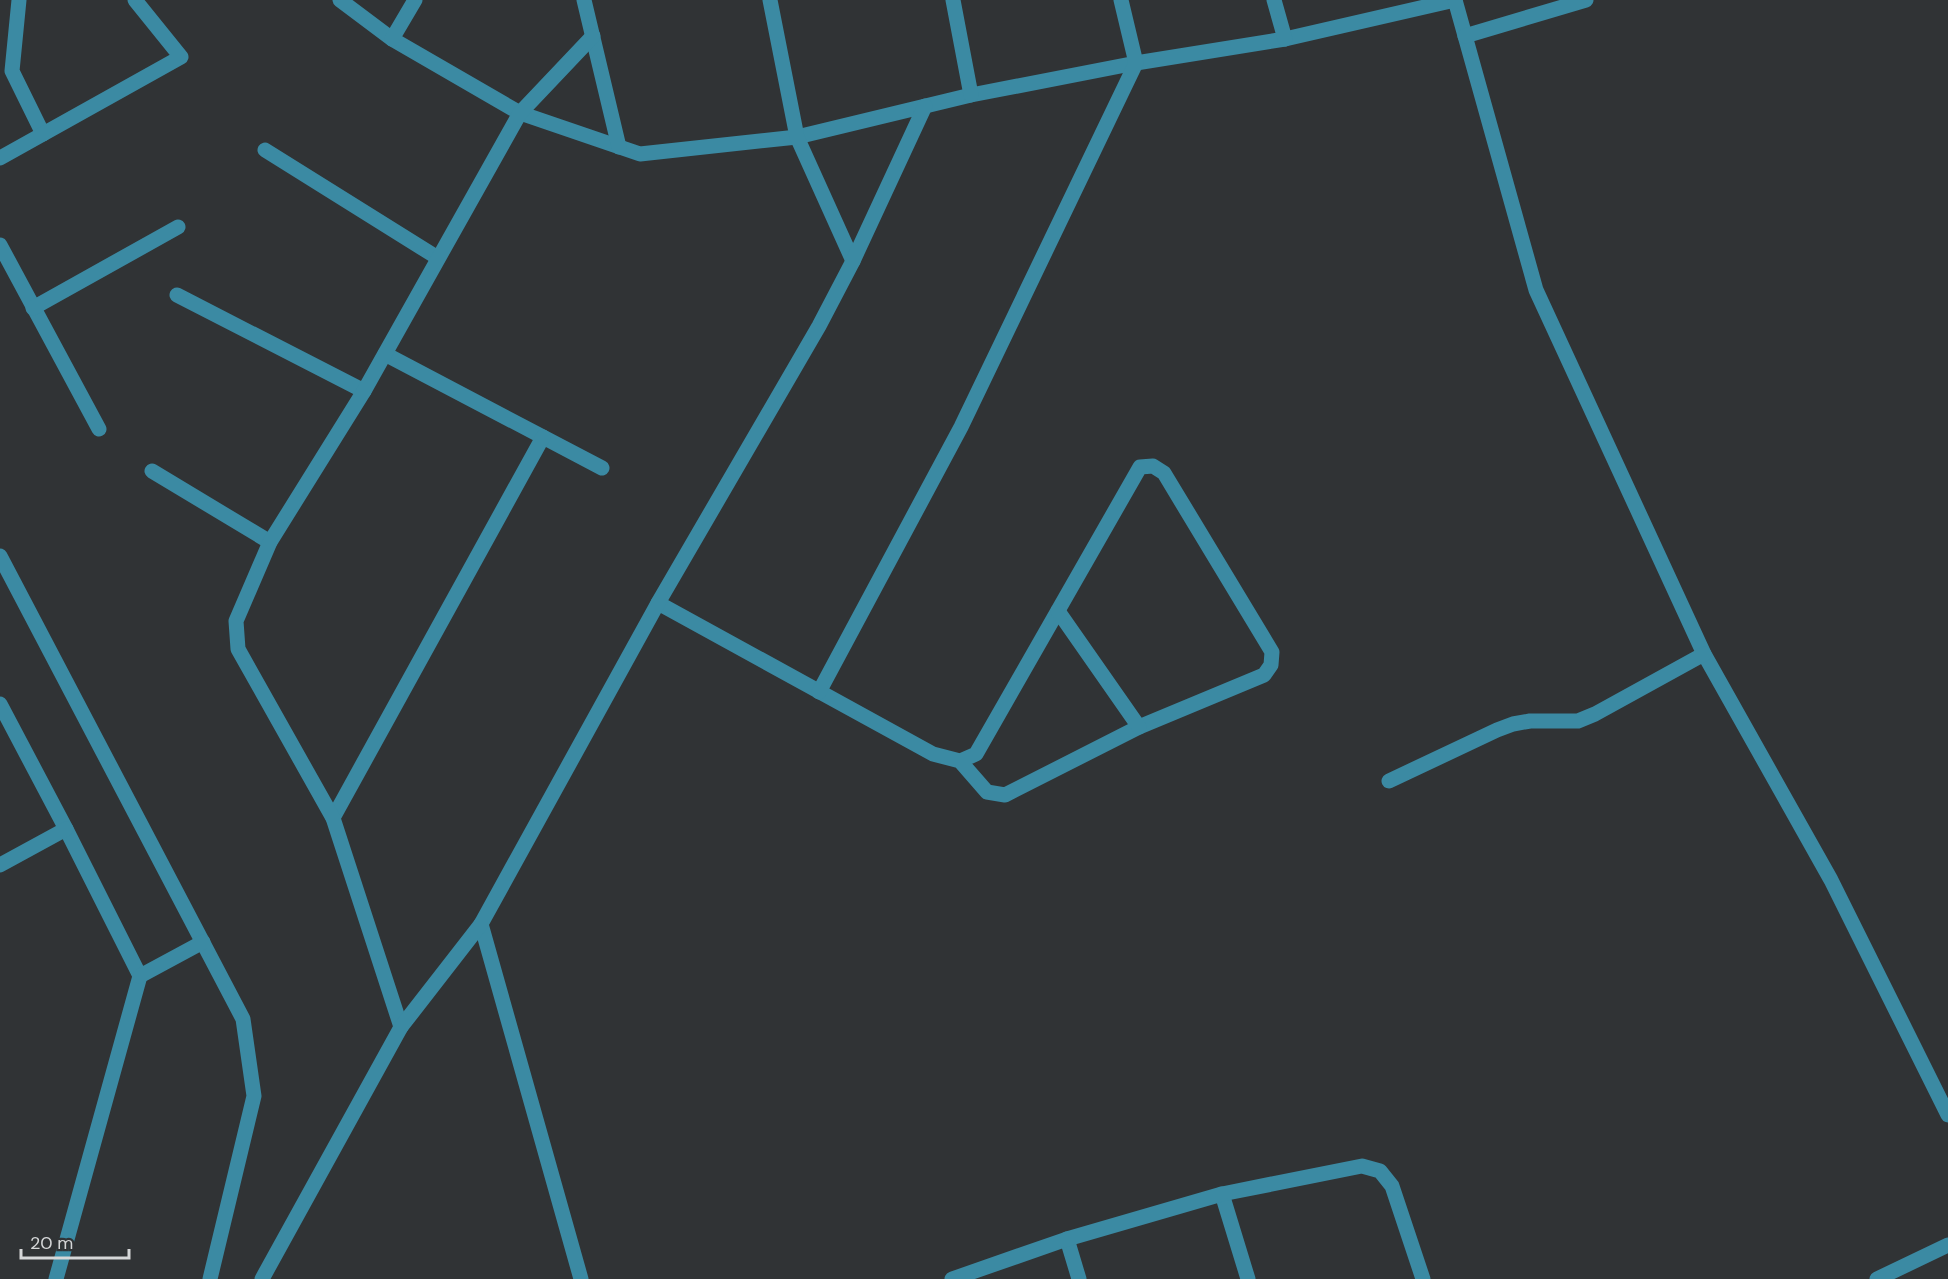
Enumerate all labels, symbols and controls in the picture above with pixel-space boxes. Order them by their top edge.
scale bar [21,1222,129,1260]
text: 20 m [30,1231,73,1255]

